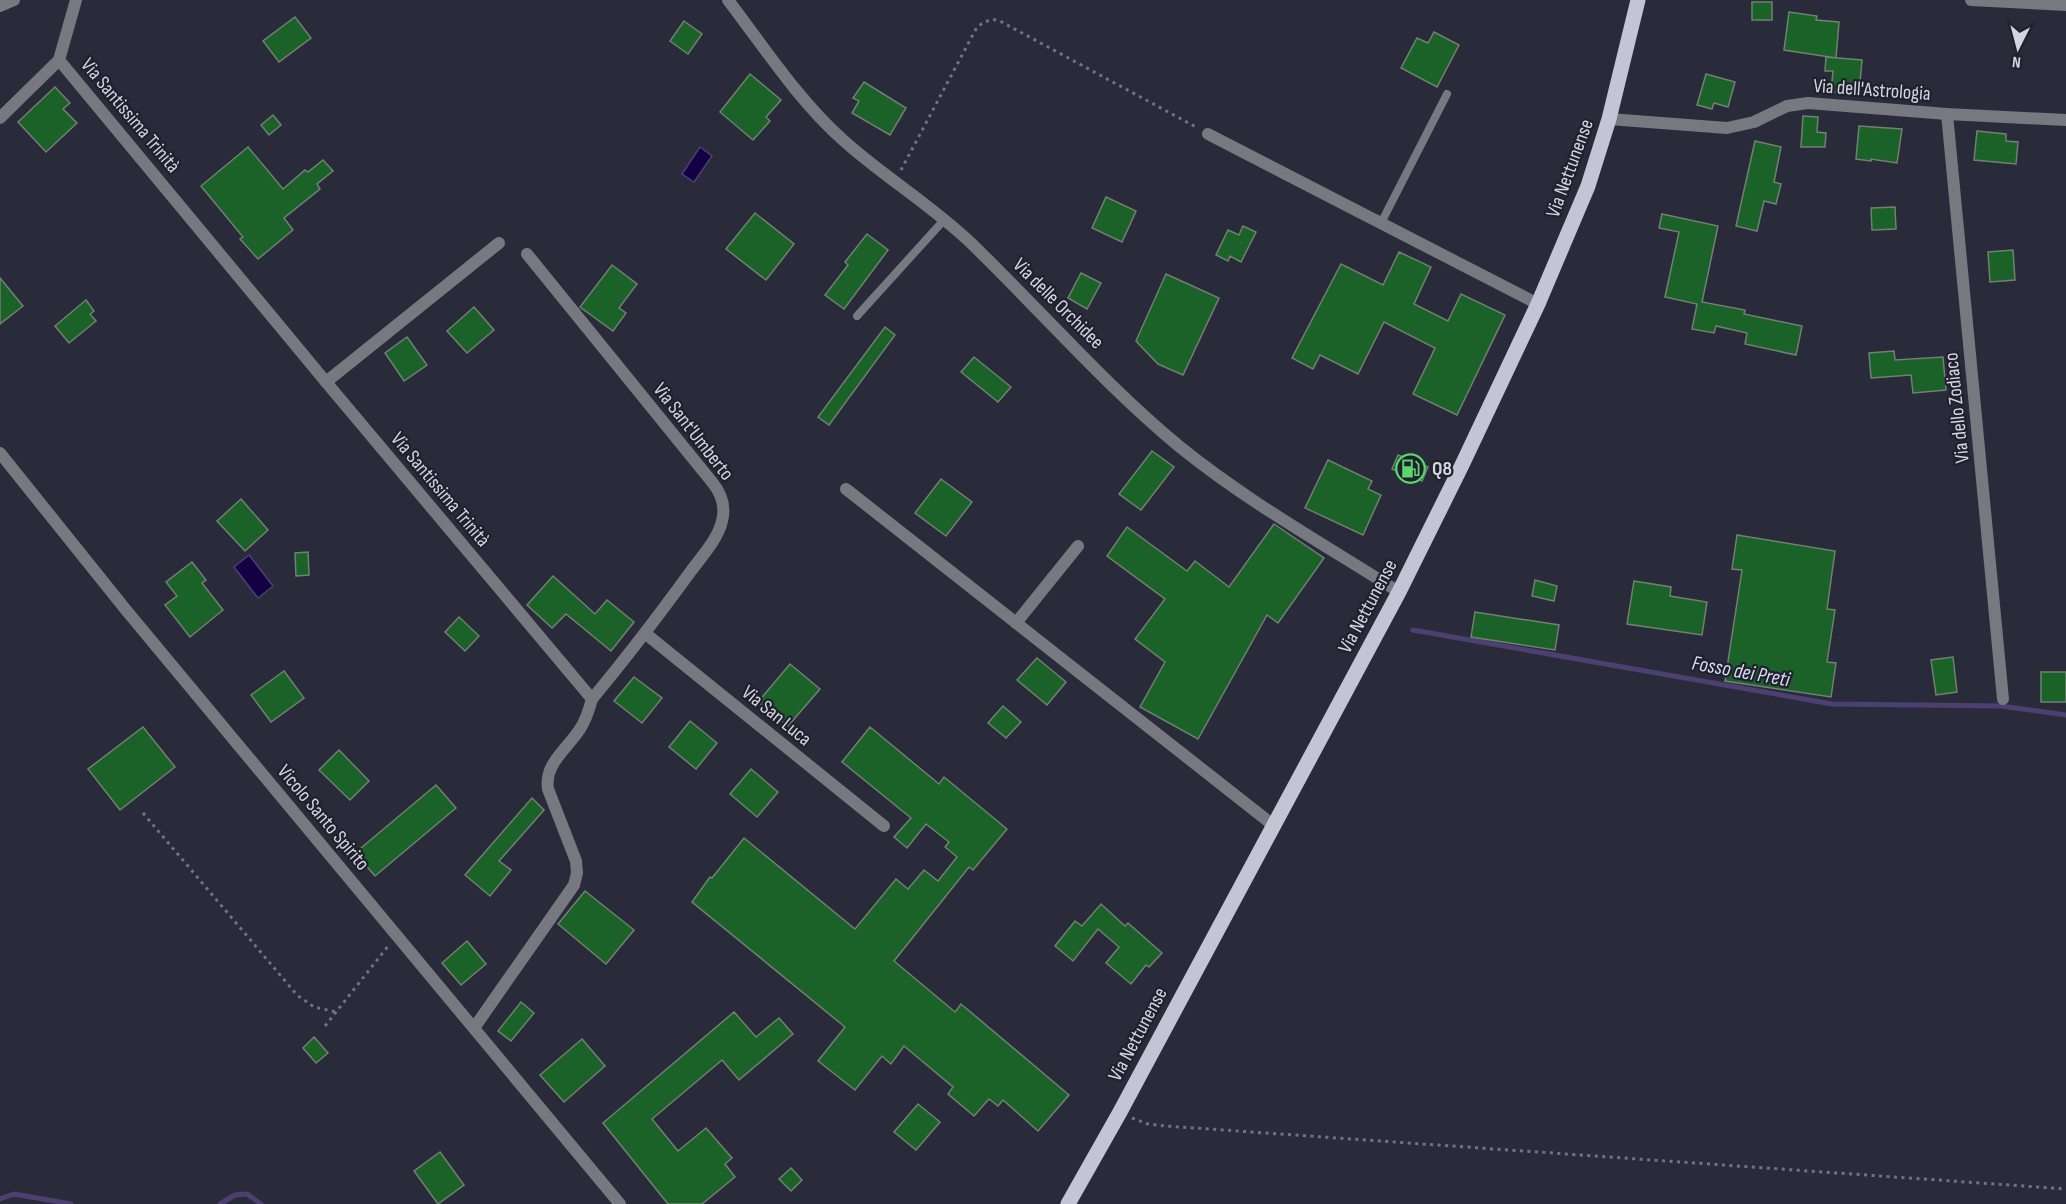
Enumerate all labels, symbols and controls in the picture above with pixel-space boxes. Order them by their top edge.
north arrow [1988,18,2048,78]
text: N [2011,52,2022,71]
street label: Via Santissima Trinità [75,54,185,178]
street label: Via dell'Astrologia [1812,74,1931,106]
street label: Via Nettunense [1541,116,1599,221]
street label: Via delle Orchidee [1008,253,1109,354]
street label: Via dello Zodiaco [1939,351,1975,464]
street label: Via Sant'Umberto [648,378,739,485]
street label: Via Santissima Trinità [385,428,495,552]
fuel station icon: Q8 [1395,452,1427,484]
place label: Q8 [1432,457,1452,481]
street label: Via Nettunense [1333,555,1403,657]
water label: Fosso dei Preti [1690,651,1793,693]
street label: Via San Luca [737,680,816,751]
street label: Vicolo Santo Spirito [272,760,374,875]
street label: Via Nettunense [1103,983,1173,1085]

